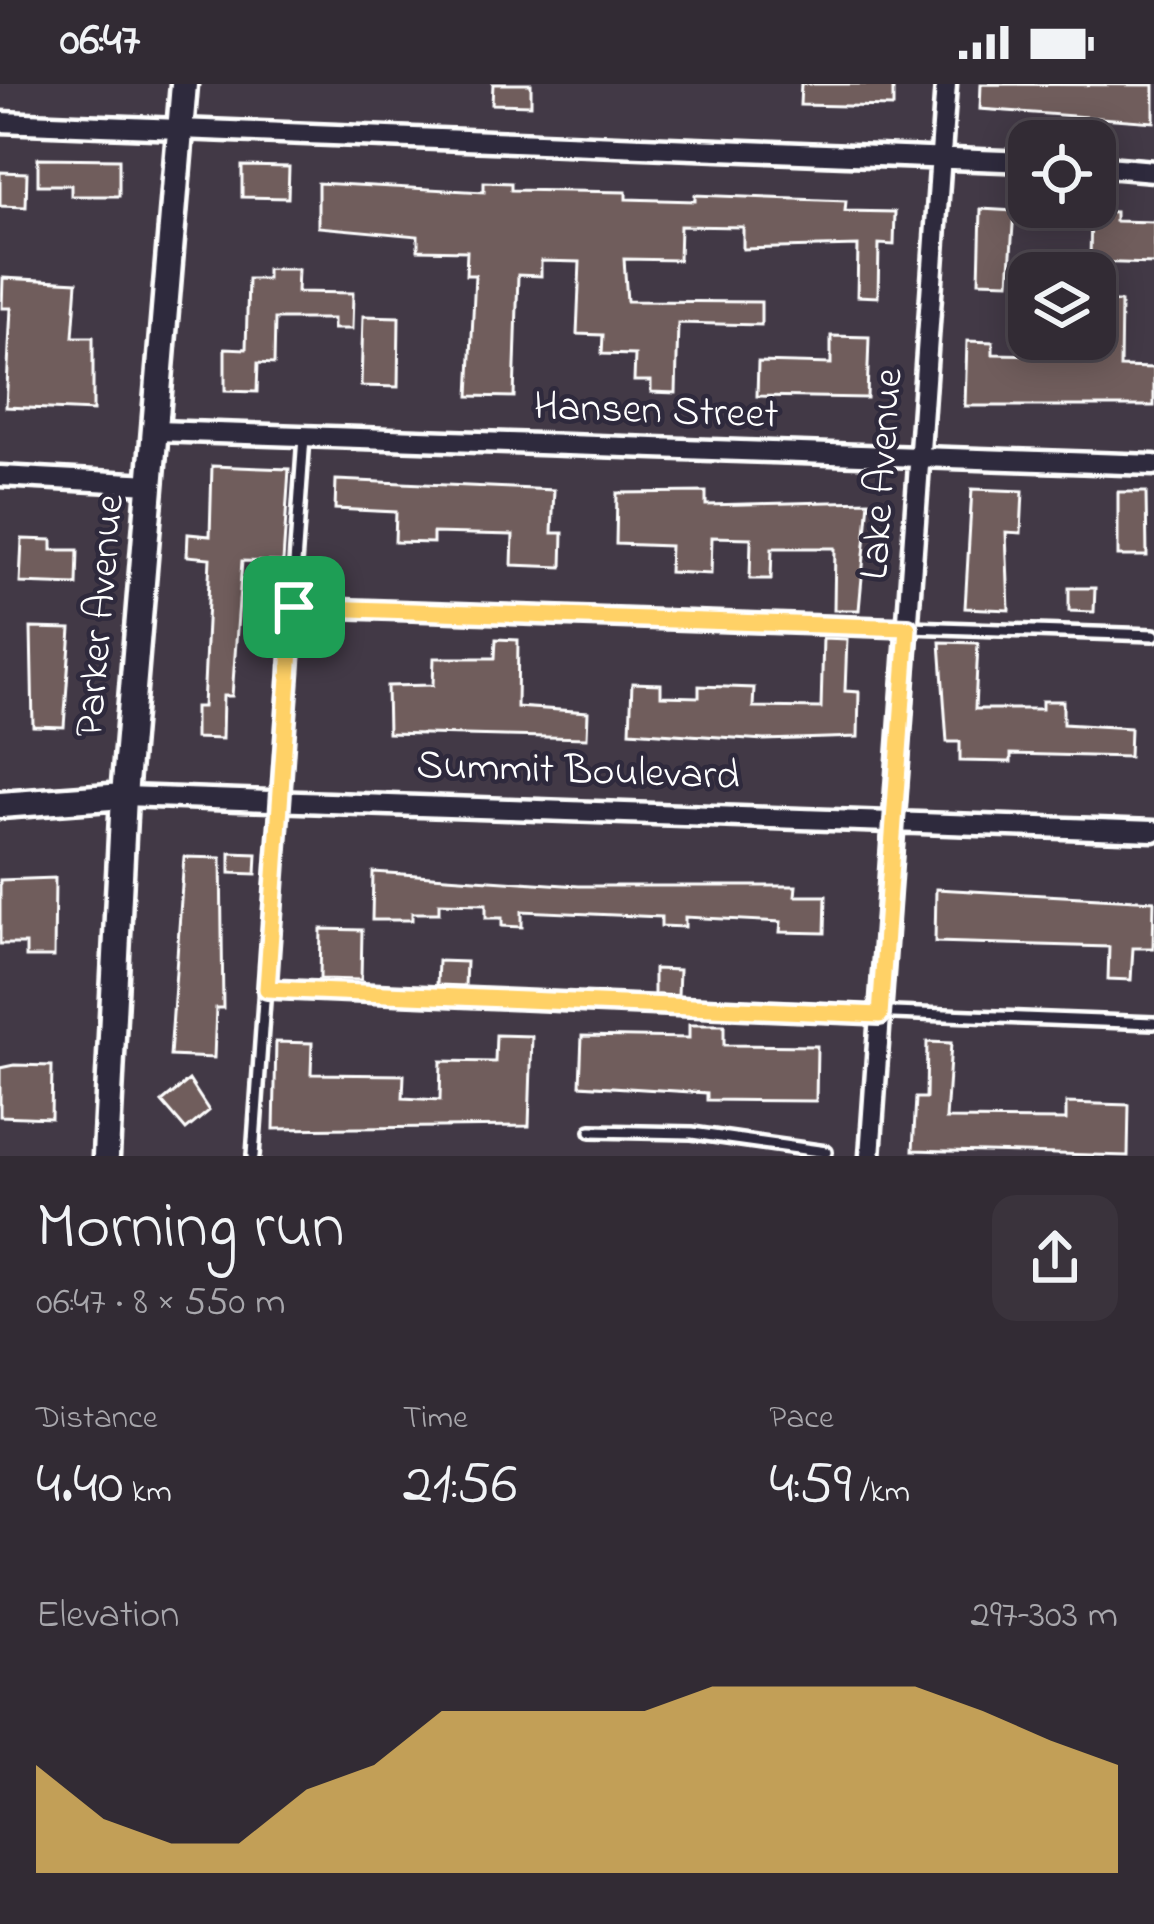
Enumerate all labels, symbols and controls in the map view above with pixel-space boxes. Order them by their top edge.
text: 06:47 [60,9,140,75]
map controls [1008,120,1116,360]
button: locate [1008,120,1116,228]
button: layers [1008,252,1116,360]
street label: Lake Avenue [845,366,921,582]
street label: Hansen Street [532,377,780,447]
street label: Parker Avenue [60,492,142,740]
pin [243,556,345,658]
icon: arrive [261,574,327,640]
street label: Summit Boulevard [415,736,741,808]
text: Morning run [36,1182,345,1278]
button: share [992,1195,1118,1321]
text: 06:47 · 8 × 550 m [36,1275,285,1332]
text: Distance [36,1395,158,1443]
text: Time [403,1395,468,1443]
text: Pace [769,1395,834,1443]
text: 4.40 [36,1443,124,1530]
text: 21:56 [403,1443,517,1530]
text: 4:59 [769,1443,852,1530]
text: km [124,1469,172,1517]
text: /km [852,1469,910,1517]
text: Elevation [36,1588,179,1645]
text: 297–303 m [971,1588,1118,1645]

